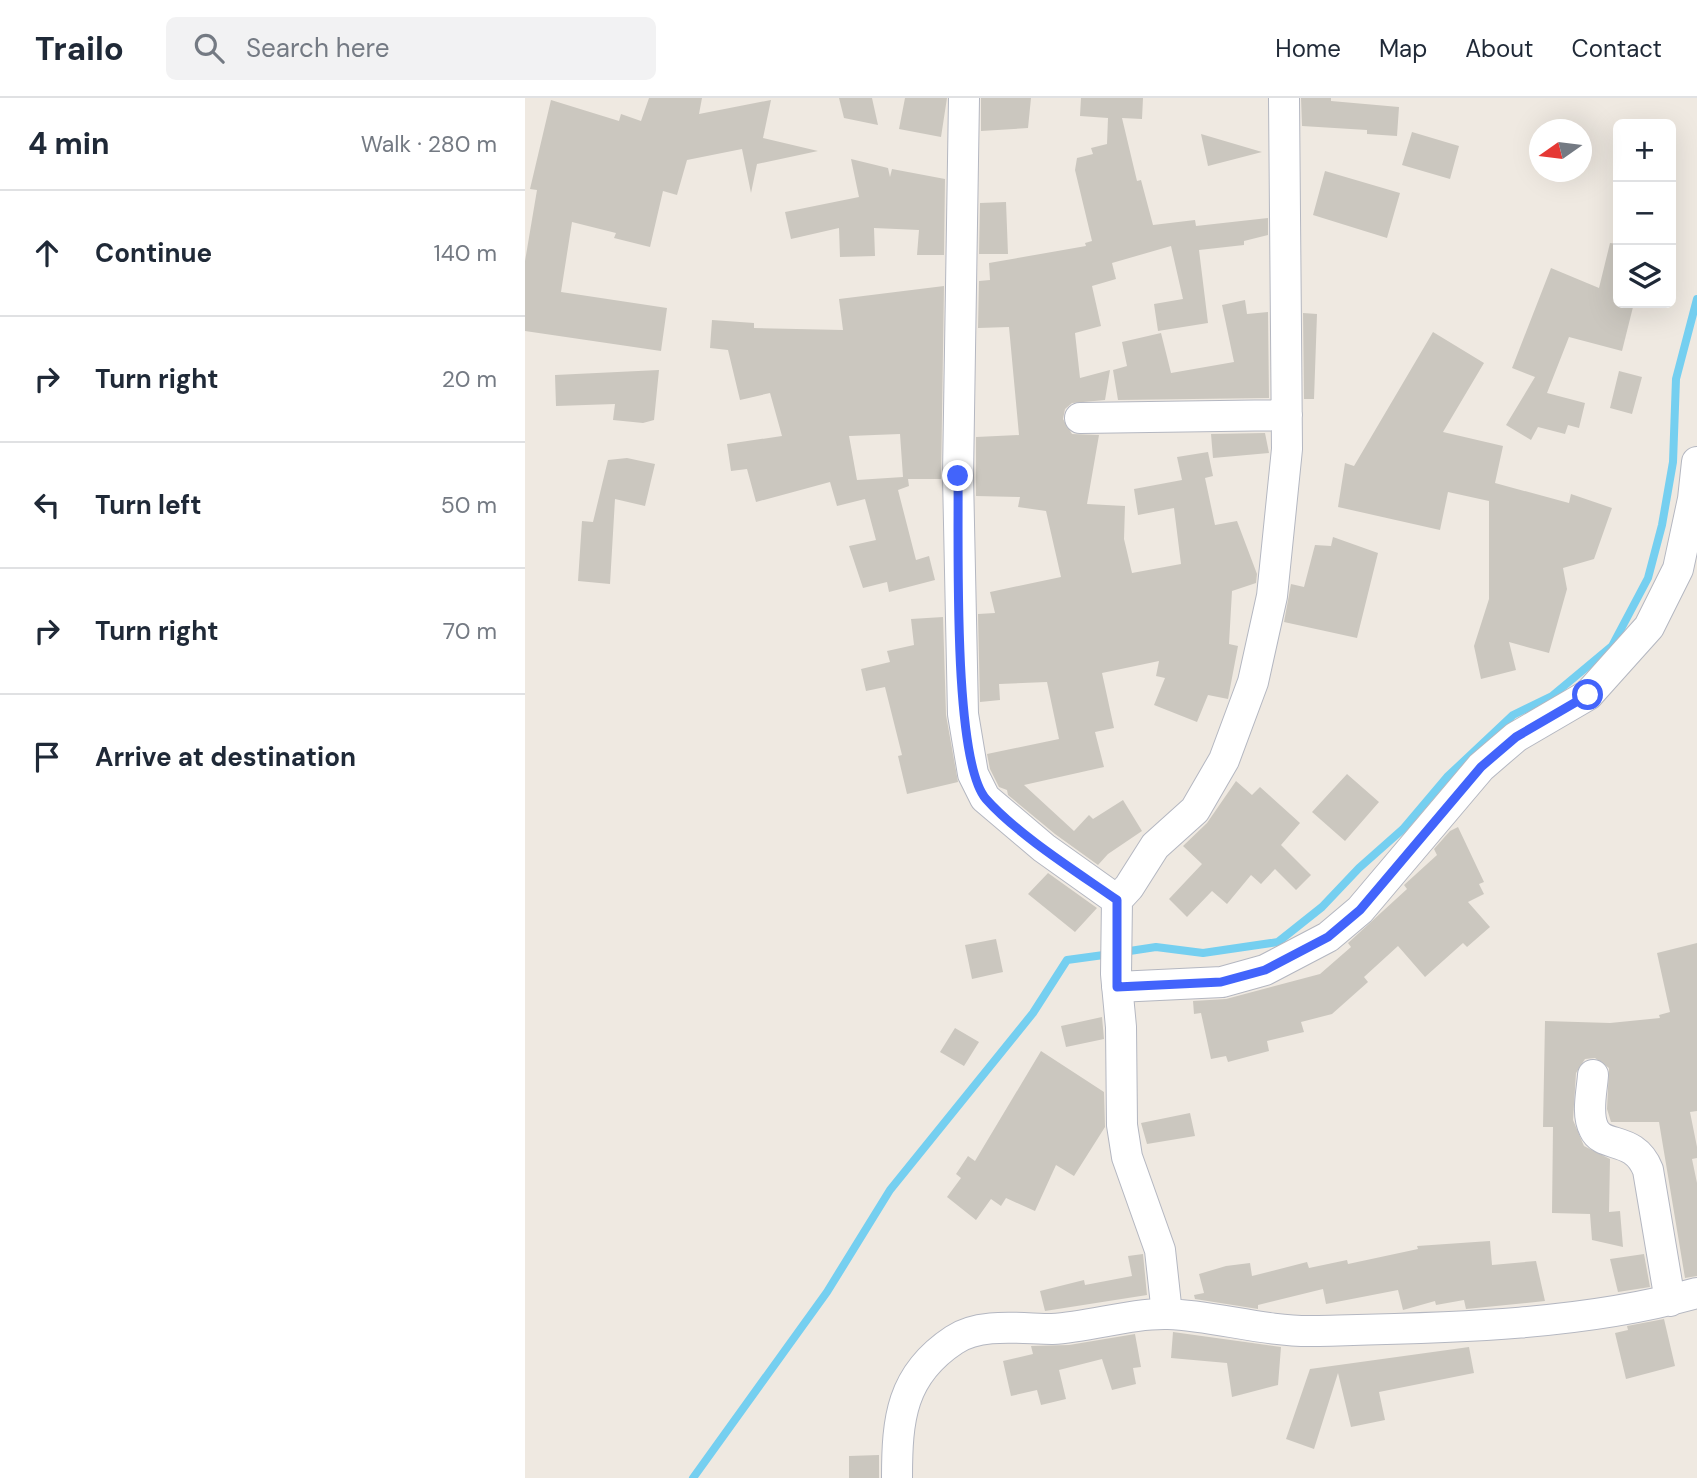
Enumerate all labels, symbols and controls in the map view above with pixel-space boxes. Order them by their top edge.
search box [166,17,656,80]
text: Trailo [35,27,124,70]
icon: search [190,29,228,67]
text: Search here [246,31,389,65]
text: Home [1275,33,1341,64]
text: Map [1379,33,1427,64]
text: About [1465,33,1534,64]
text: Contact [1572,33,1662,64]
north arrow [1529,119,1592,182]
map controls [1613,119,1676,308]
button: + [1613,119,1676,182]
text: 4 min [28,124,110,163]
text: Walk · 280 m [361,129,497,159]
button: − [1613,182,1676,245]
icon: ahead [28,234,66,272]
text: Continue [95,236,212,270]
text: 140 m [434,238,497,268]
button: layers [1613,245,1676,308]
icon: right [28,360,66,398]
text: Turn right [95,362,219,396]
text: 20 m [442,364,497,394]
route end [942,460,973,491]
icon: left [28,486,66,524]
text: Turn left [95,488,202,522]
text: 50 m [441,490,497,520]
icon: right [28,612,66,650]
text: Turn right [95,614,219,648]
text: 70 m [443,616,497,646]
route start [1572,679,1603,710]
icon: arrive [28,738,66,776]
text: Arrive at destination [95,740,356,774]

